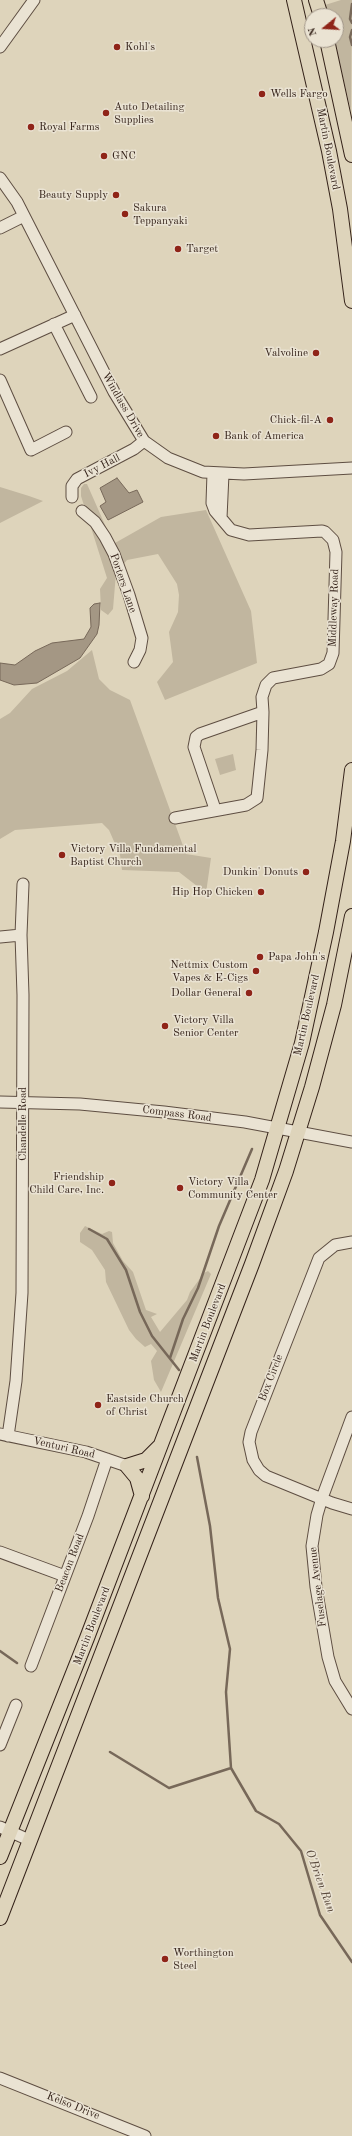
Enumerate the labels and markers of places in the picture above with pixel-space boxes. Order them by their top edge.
place label: Kohl's [125,40,155,54]
marker: Kohl's [112,42,122,52]
place label: Wells Fargo [270,87,328,101]
marker: Wells Fargo [257,89,267,99]
place label: Auto Detailing Supplies [114,100,184,126]
marker: Auto Detailing Supplies [101,108,111,118]
place label: Royal Farms [39,120,99,134]
marker: Royal Farms [26,122,36,132]
place label: GNC [112,149,136,163]
marker: GNC [99,151,109,161]
place label: Beauty Supply [38,188,108,202]
marker: Beauty Supply [111,190,121,200]
place label: Sakura Teppanyaki [133,201,188,227]
marker: Sakura Teppanyaki [120,209,130,219]
place label: Target [186,242,218,256]
marker: Target [173,244,183,254]
place label: Valvoline [264,346,308,360]
marker: Valvoline [311,348,321,358]
place label: Chick-fil-A [270,413,322,427]
marker: Chick-fil-A [325,415,335,425]
place label: Bank of America [224,429,304,443]
marker: Bank of America [211,431,221,441]
place label: Victory Villa Fundamental Baptist Church [70,842,196,868]
marker: Victory Villa Fundamental Baptist Church [57,850,67,860]
place label: Dunkin' Donuts [223,865,298,879]
marker: Dunkin' Donuts [301,867,311,877]
place label: Hip Hop Chicken [172,885,253,899]
marker: Hip Hop Chicken [256,887,266,897]
place label: Papa John's [268,950,325,964]
marker: Papa John's [255,952,265,962]
place label: Nettmix Custom Vapes & E-Cigs [170,958,248,984]
marker: Nettmix Custom Vapes & E-Cigs [251,966,261,976]
place label: Dollar General [171,986,241,1000]
marker: Dollar General [244,988,254,998]
place label: Victory Villa Senior Center [173,1013,239,1039]
marker: Victory Villa Senior Center [160,1021,170,1031]
place label: Friendship Child Care, Inc. [29,1170,104,1196]
place label: Victory Villa Community Center [188,1175,278,1201]
marker: Friendship Child Care, Inc. [107,1178,117,1188]
marker: Victory Villa Community Center [175,1183,185,1193]
place label: Eastside Church of Christ [106,1392,184,1418]
marker: Eastside Church of Christ [93,1400,103,1410]
place label: Worthington Steel [173,1946,234,1972]
marker: Worthington Steel [160,1954,170,1964]

